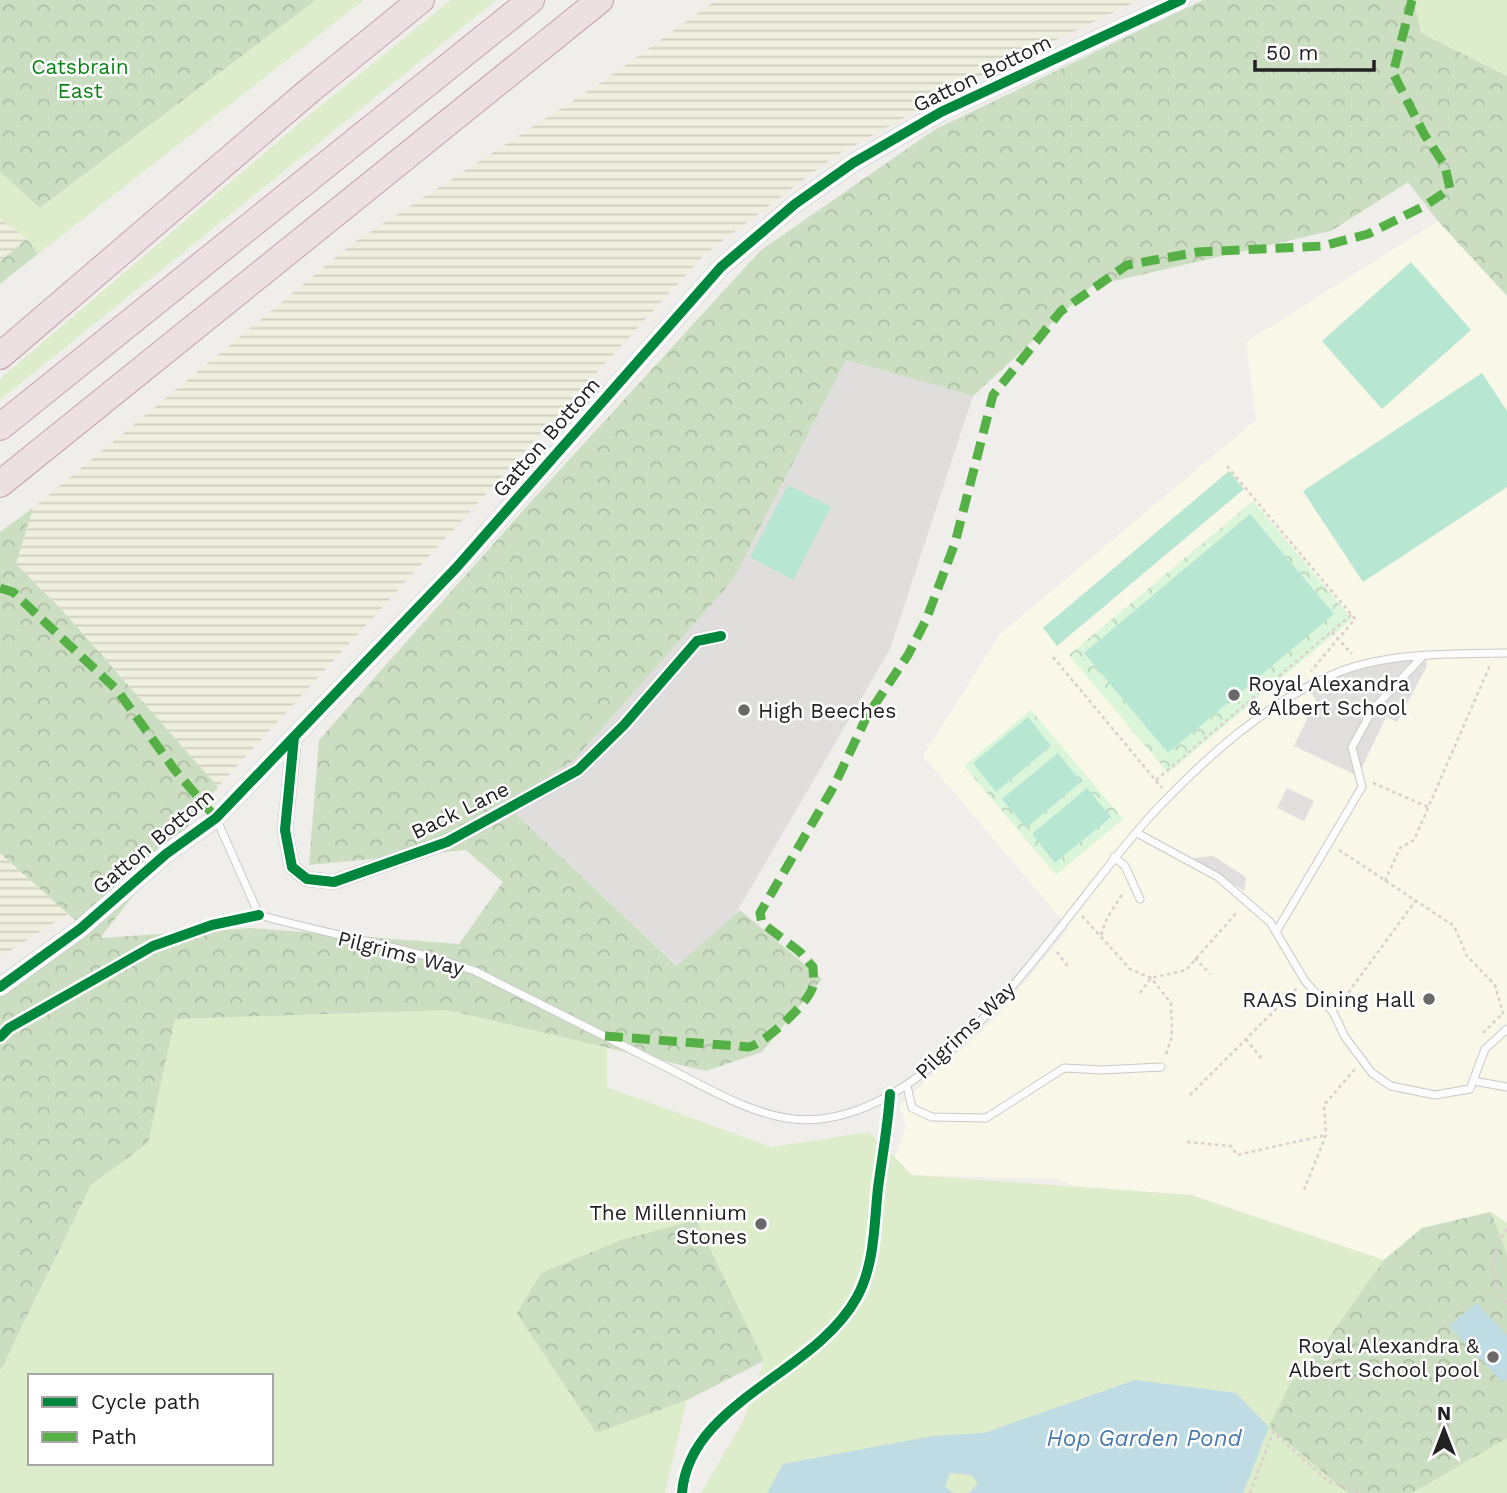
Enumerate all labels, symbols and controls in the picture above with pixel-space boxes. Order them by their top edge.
scale bar [1255,28,1374,72]
street label: Gatton Bottom [909,29,1055,117]
text: 50 m [1266,40,1318,65]
park label: Catsbrain East [31,54,129,103]
street label: Gatton Bottom [487,372,605,502]
place label: Royal Alexandra & Albert School [1248,671,1410,720]
marker: Royal Alexandra & Albert School [1226,687,1242,703]
place label: High Beeches [758,698,896,723]
marker: High Beeches [736,702,752,718]
street label: Back Lane [407,776,513,844]
street label: Gatton Bottom [87,783,219,899]
street label: Pilgrims Way [335,925,467,981]
street label: Pilgrims Way [910,976,1020,1084]
place label: RAAS Dining Hall [1242,987,1416,1012]
marker: RAAS Dining Hall [1421,991,1437,1007]
place label: The Millennium Stones [589,1200,747,1249]
marker: The Millennium Stones [753,1216,769,1232]
place label: Royal Alexandra & Albert School pool [1288,1333,1480,1382]
marker: Royal Alexandra & Albert School pool [1485,1349,1501,1365]
legend [28,1374,273,1465]
text: Cycle path [91,1389,200,1414]
north arrow [1409,1395,1479,1465]
text: N [1437,1402,1451,1425]
text: Path [91,1424,137,1449]
water label: Hop Garden Pond [1046,1425,1242,1452]

